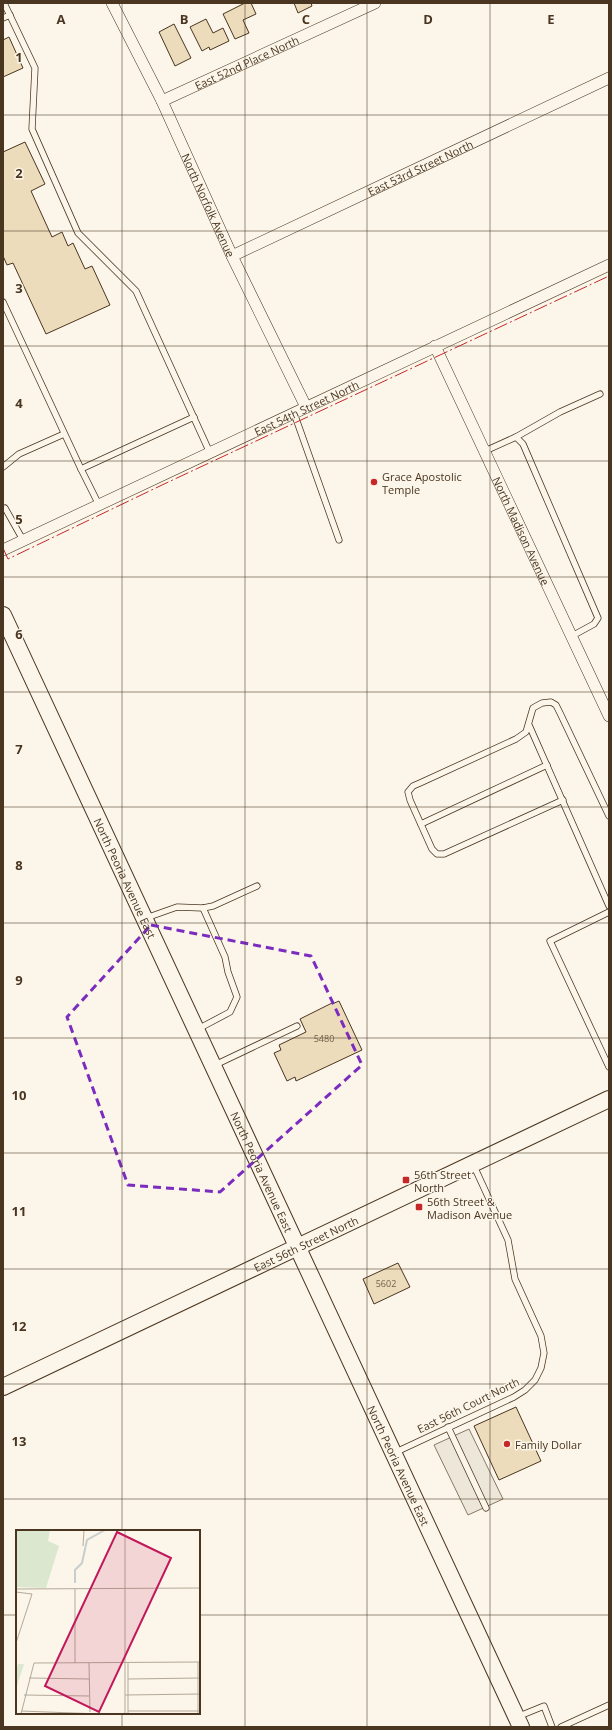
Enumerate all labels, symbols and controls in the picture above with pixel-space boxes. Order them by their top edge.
text: A [57,10,66,28]
text: B [180,10,189,28]
text: C [302,10,310,28]
text: D [423,10,433,28]
text: E [547,10,555,28]
street label: East 52nd Place North [192,32,301,93]
text: 1 [15,48,23,66]
street label: East 53rd Street North [365,136,475,198]
street label: North Norfolk Avenue [179,151,239,259]
text: 2 [15,164,23,182]
text: 3 [15,279,23,297]
street label: East 54th Street North [251,376,361,439]
text: 4 [15,394,23,412]
place label: Grace Apostolic Temple [382,469,462,497]
street label: North Madison Avenue [490,474,554,587]
marker: Grace Apostolic Temple [369,477,379,487]
text: 5 [15,510,23,528]
text: 6 [15,625,23,643]
text: 7 [15,740,23,758]
street label: North Peoria Avenue East [91,815,160,941]
text: 8 [15,856,23,874]
text: 9 [15,971,23,989]
house number: 5480 [314,1032,334,1045]
text: 10 [12,1086,26,1104]
street label: North Peoria Avenue East [228,1109,297,1234]
place label: 56th Street North [414,1167,471,1195]
marker: 56th Street North [401,1175,411,1185]
place label: 56th Street & Madison Avenue [427,1194,512,1222]
text: 11 [12,1202,26,1220]
marker: 56th Street & Madison Avenue [414,1202,424,1212]
street label: East 56th Street North [251,1212,360,1274]
house number: 5602 [376,1277,396,1290]
text: 12 [12,1317,27,1335]
street label: East 56th Court North [414,1374,522,1436]
street label: North Peoria Avenue East [365,1403,434,1528]
text: 13 [12,1432,26,1450]
place label: Family Dollar [515,1437,582,1452]
marker: Family Dollar [502,1439,512,1449]
inset map [16,1530,200,1714]

